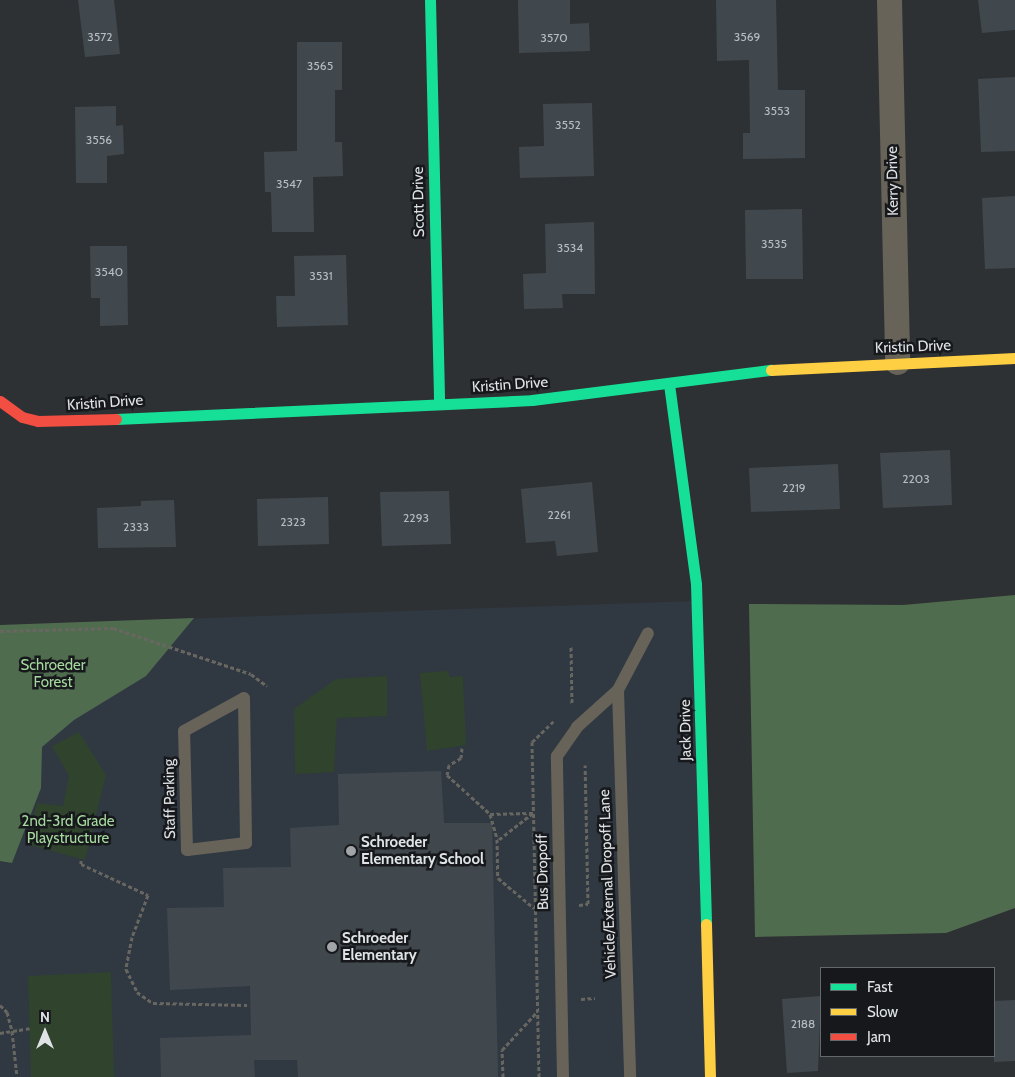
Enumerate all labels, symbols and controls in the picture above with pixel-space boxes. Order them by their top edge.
house number: 3572 [87,30,113,44]
house number: 3569 [734,30,760,44]
house number: 3570 [540,31,568,45]
house number: 3565 [307,59,333,73]
house number: 3553 [764,104,790,118]
house number: 3552 [555,118,581,132]
house number: 3556 [86,133,112,147]
street label: Kerry Drive [883,146,903,216]
street label: Scott Drive [409,166,429,238]
house number: 3547 [276,177,302,191]
house number: 3535 [761,237,787,251]
house number: 3534 [557,241,583,255]
house number: 3540 [95,265,123,279]
house number: 3531 [309,269,333,283]
street label: Kristin Drive [875,337,951,357]
street label: Kristin Drive [471,373,549,397]
street label: Kristin Drive [66,391,144,415]
house number: 2203 [902,472,930,486]
house number: 2219 [782,481,806,495]
house number: 2261 [547,508,571,522]
house number: 2293 [403,511,429,525]
house number: 2323 [280,515,306,529]
house number: 2333 [123,520,149,534]
park label: Schroeder Forest [21,656,85,691]
street label: Jack Drive [676,699,696,761]
street label: Staff Parking [160,759,180,839]
street label: Vehicle/External Dropoff Lane [596,789,620,979]
park label: 2nd-3rd Grade Playstructure [22,812,114,847]
place label: Schroeder Elementary School [361,833,484,868]
street label: Bus Dropoff [533,834,553,910]
marker: Schroeder Elementary School [345,845,357,857]
place label: Schroeder Elementary [342,929,417,964]
marker: Schroeder Elementary [326,941,338,953]
legend [820,967,995,1057]
text: Fast [867,978,892,996]
text: Slow [867,1003,898,1021]
north arrow [20,1007,70,1057]
text: N [40,1008,50,1026]
house number: 2188 [791,1017,815,1031]
text: Jam [867,1028,891,1046]

